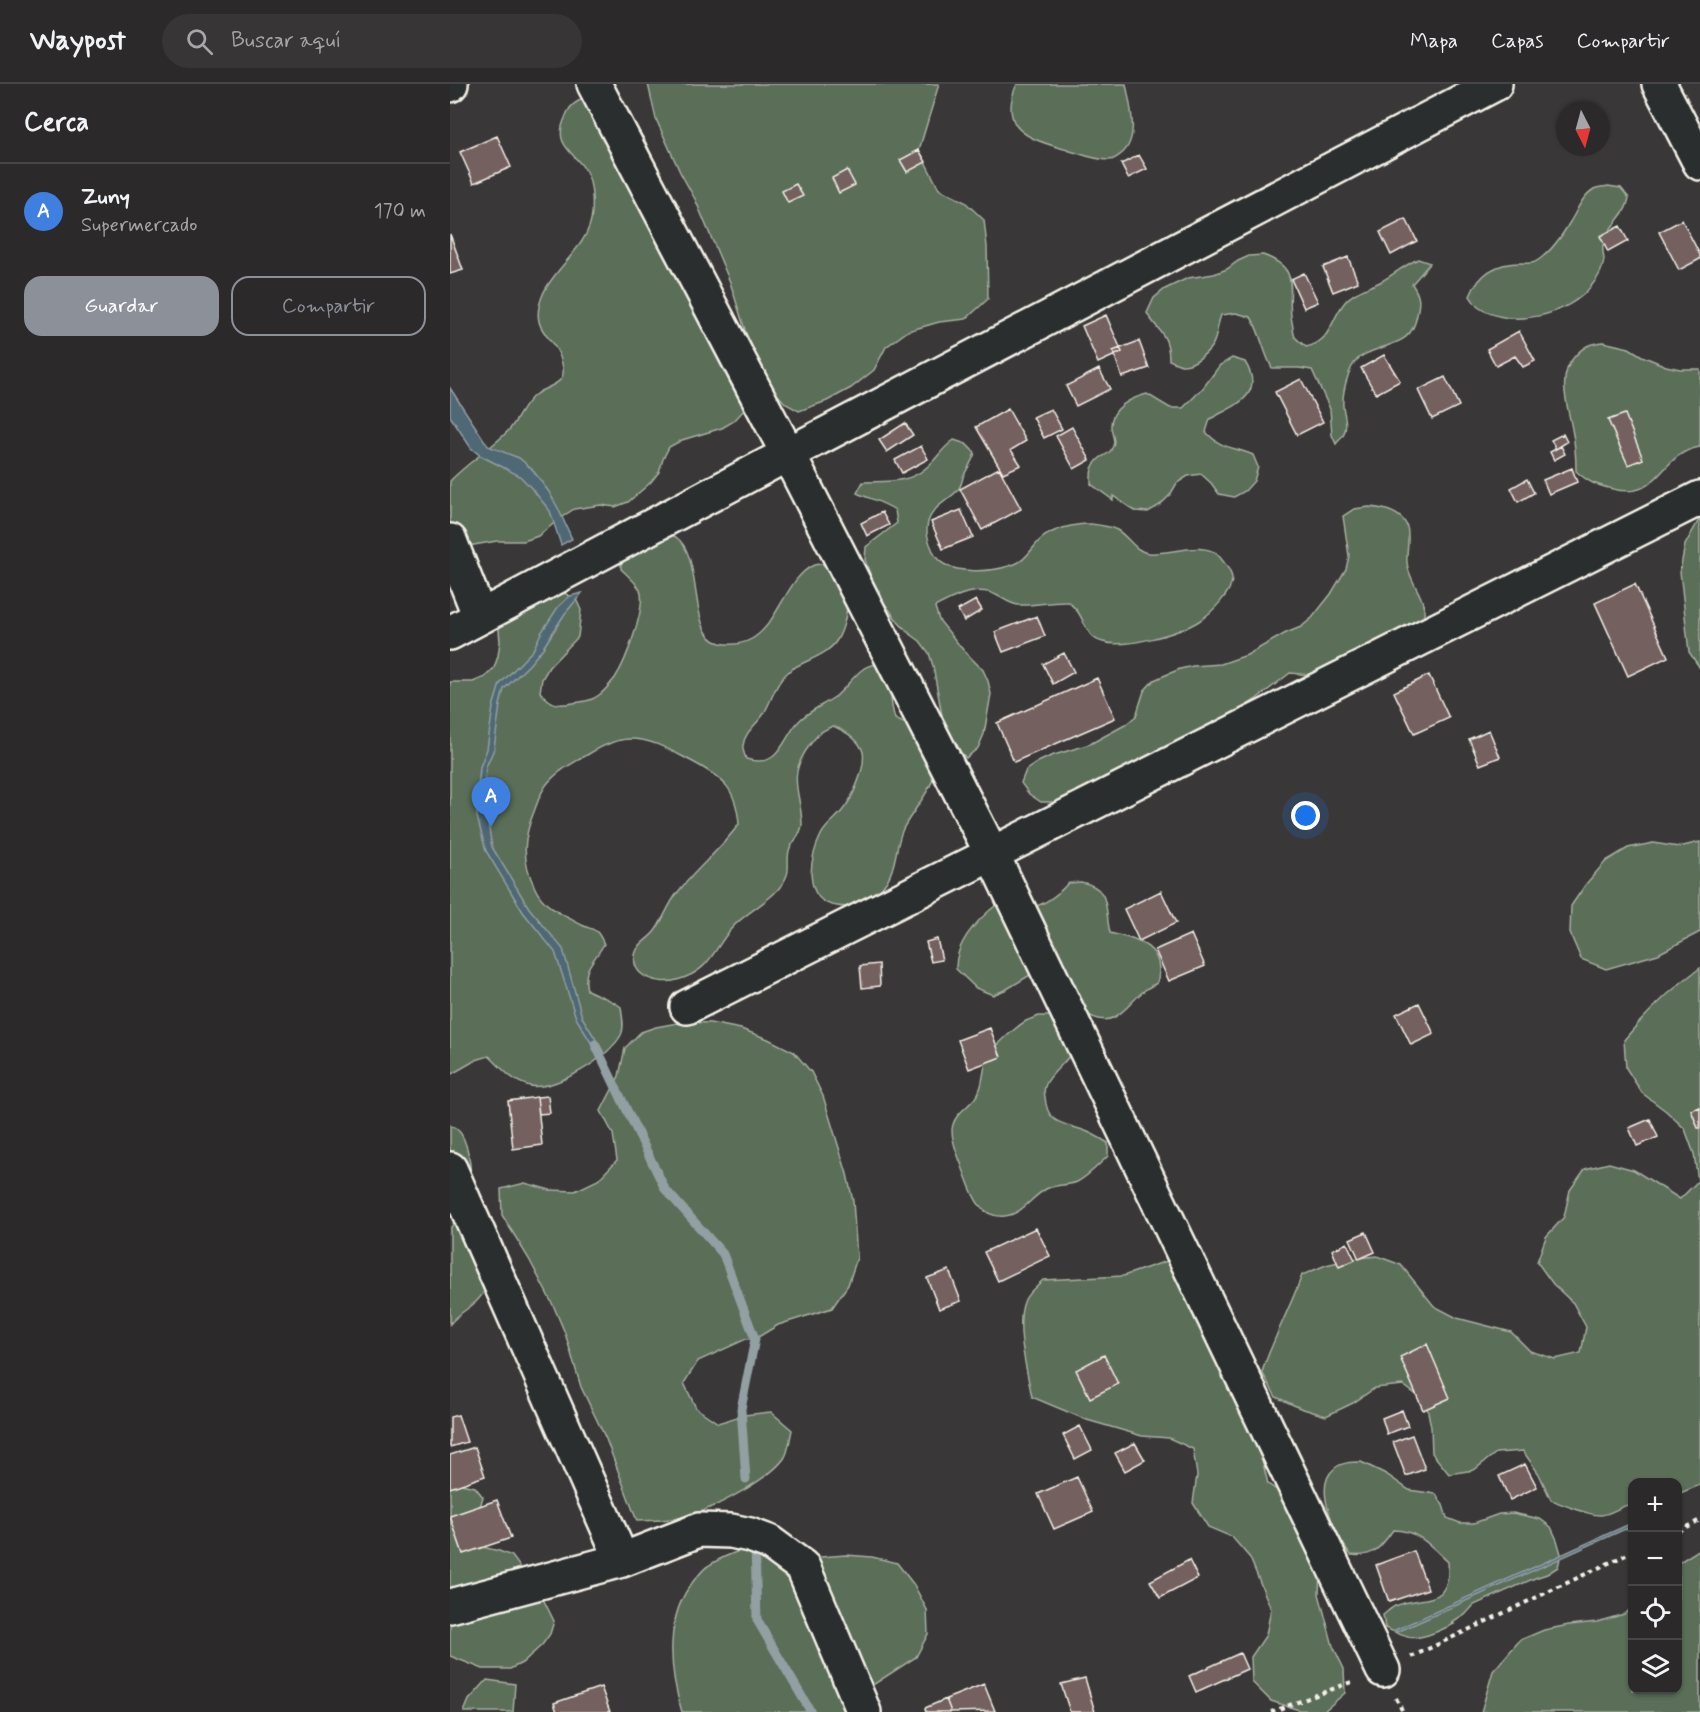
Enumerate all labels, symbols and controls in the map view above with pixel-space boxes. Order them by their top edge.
search box [162,14,582,68]
text: Waypost [30,23,126,60]
icon: search [183,25,216,58]
text: Buscar aquí [231,27,341,55]
text: Mapa [1410,27,1458,55]
text: Capas [1491,27,1544,55]
text: Compartir [1577,27,1670,55]
north arrow [1556,102,1610,156]
text: Cerca [24,106,89,140]
text: Zuny [81,184,130,212]
text: A [37,198,50,225]
text: 170 m [374,198,426,225]
text: Supermercado [81,212,197,239]
button: Guardar [24,276,219,336]
button: Compartir [231,276,426,336]
pin: A [472,778,510,827]
your location [1291,801,1320,830]
map controls [1628,1478,1682,1694]
button: + [1628,1478,1682,1532]
button: − [1628,1532,1682,1586]
button: locate [1628,1586,1682,1640]
button: layers [1628,1640,1682,1694]

